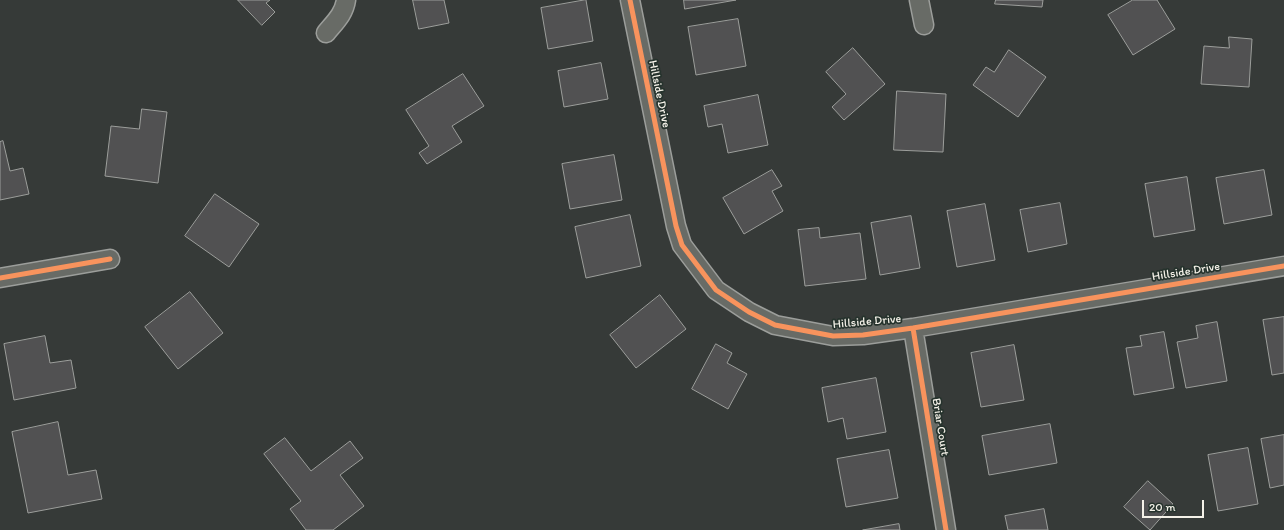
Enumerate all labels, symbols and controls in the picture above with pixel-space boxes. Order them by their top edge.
street label: Hillside Drive [645,59,673,129]
street label: Hillside Drive [1151,260,1221,284]
street label: Hillside Drive [832,312,902,332]
street label: Briar Court [928,397,952,457]
scale bar [1144,492,1206,518]
text: 20 m [1149,500,1176,514]

